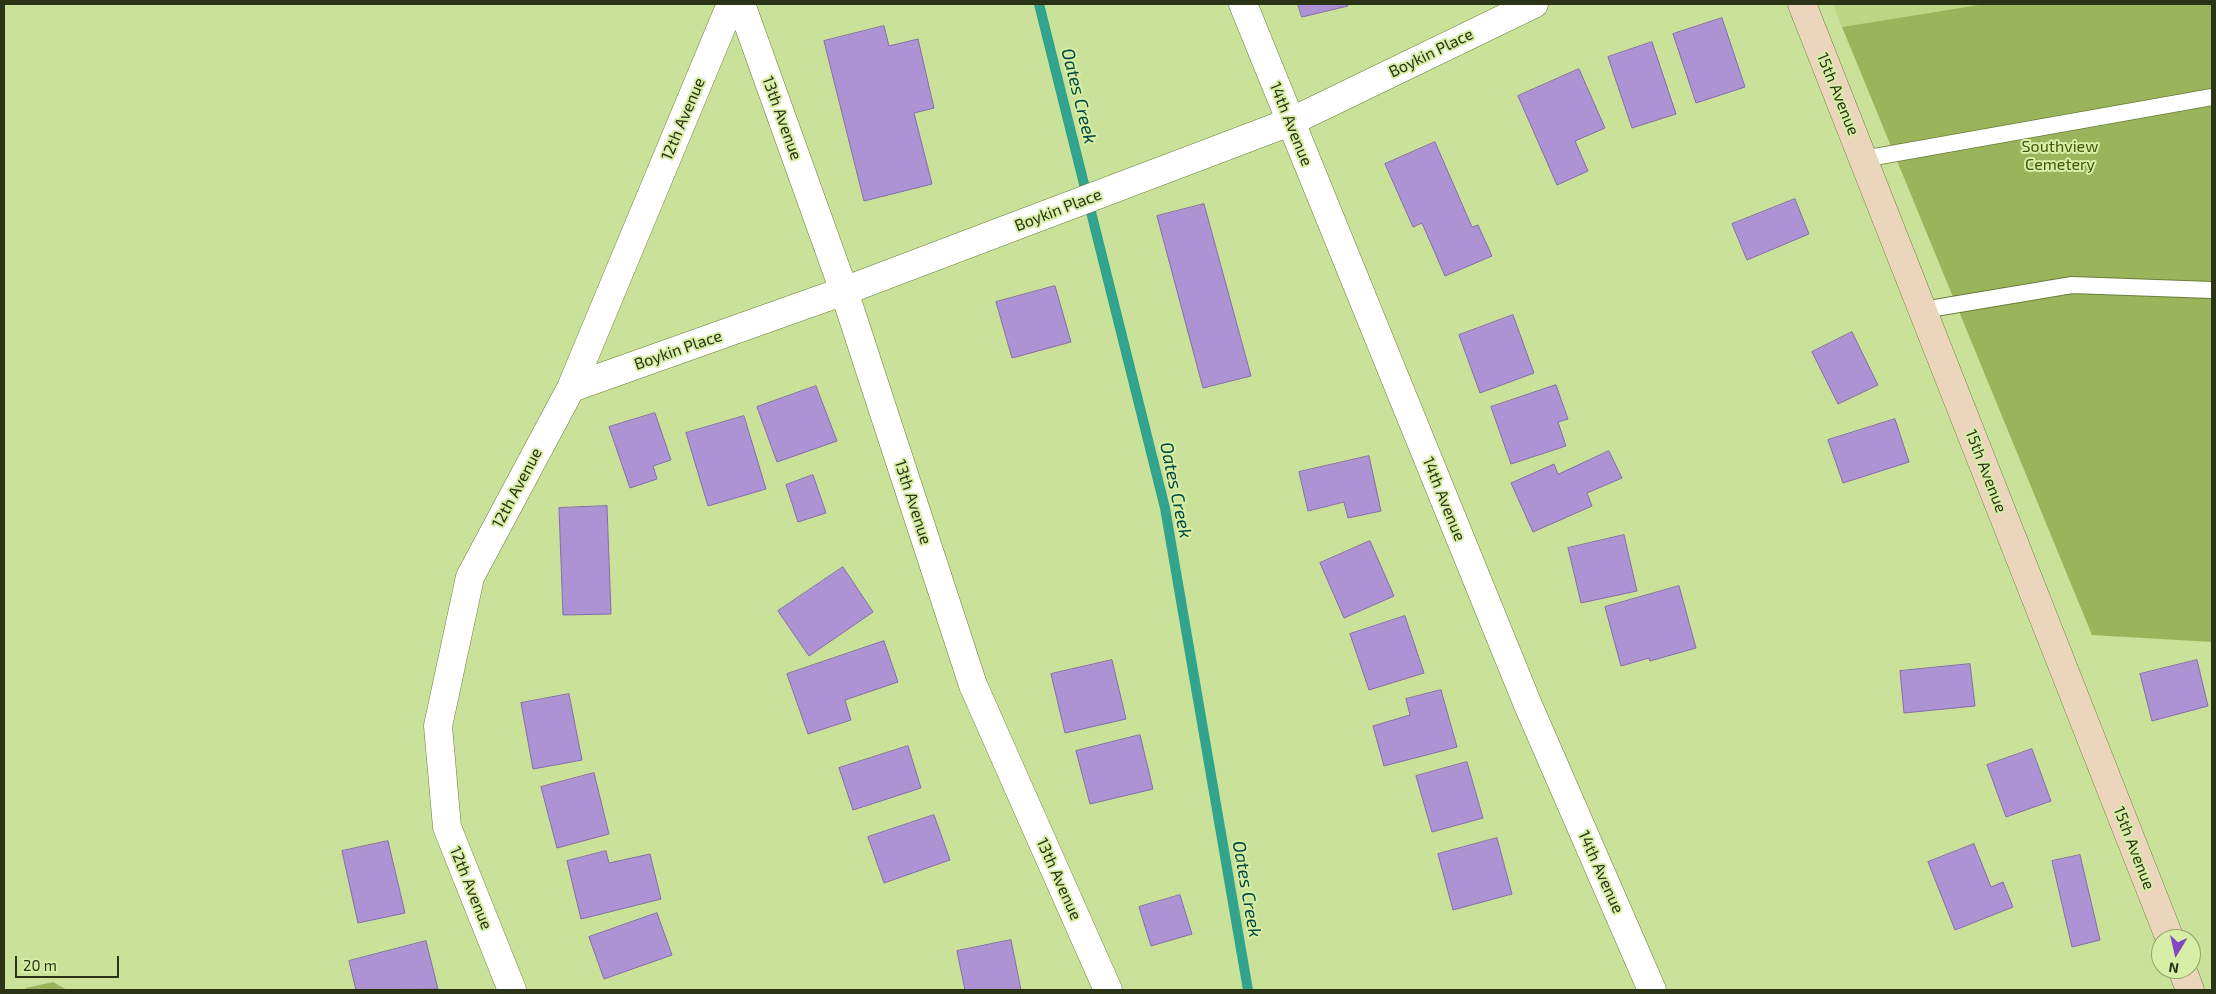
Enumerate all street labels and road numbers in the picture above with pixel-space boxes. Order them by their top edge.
street label: Boykin Place [1386,24,1476,82]
street label: 15th Avenue [1813,50,1863,138]
street label: 13th Avenue [758,73,806,163]
street label: 12th Avenue [657,75,709,163]
street label: 14th Avenue [1265,79,1317,169]
street label: Boykin Place [1012,185,1104,235]
street label: Boykin Place [632,326,724,374]
street label: 15th Avenue [1961,427,2011,515]
street label: 12th Avenue [488,445,546,531]
street label: 14th Avenue [1418,454,1470,544]
street label: 13th Avenue [890,457,936,547]
street label: 15th Avenue [2109,804,2159,892]
street label: 14th Avenue [1574,828,1628,916]
street label: 13th Avenue [1032,835,1086,923]
street label: 12th Avenue [446,844,496,932]

